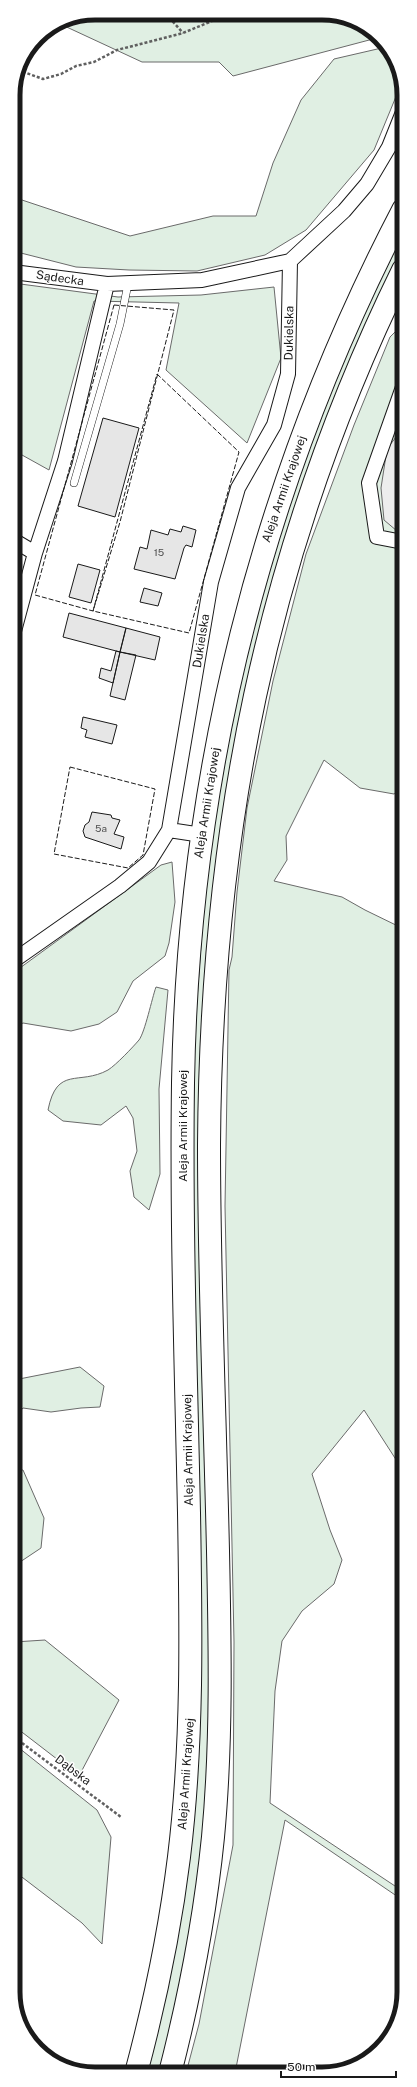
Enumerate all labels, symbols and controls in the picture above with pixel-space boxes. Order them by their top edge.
street label: Sądecka [35,268,85,288]
street label: Dukielska [282,306,296,360]
street label: Aleja Armii Krajowej [259,434,309,544]
house number: 15 [154,546,164,558]
street label: Dukielska [190,613,212,669]
street label: Aleja Armii Krajowej [191,746,223,860]
house number: 5a [95,822,107,834]
street label: Aleja Armii Krajowej [176,1070,190,1182]
street label: Aleja Armii Krajowej [180,1394,196,1506]
street label: Aleja Armii Krajowej [175,1718,197,1830]
street label: Dąbska [52,1752,94,1788]
scale bar [281,2053,396,2079]
text: 50 m [287,2060,315,2074]

